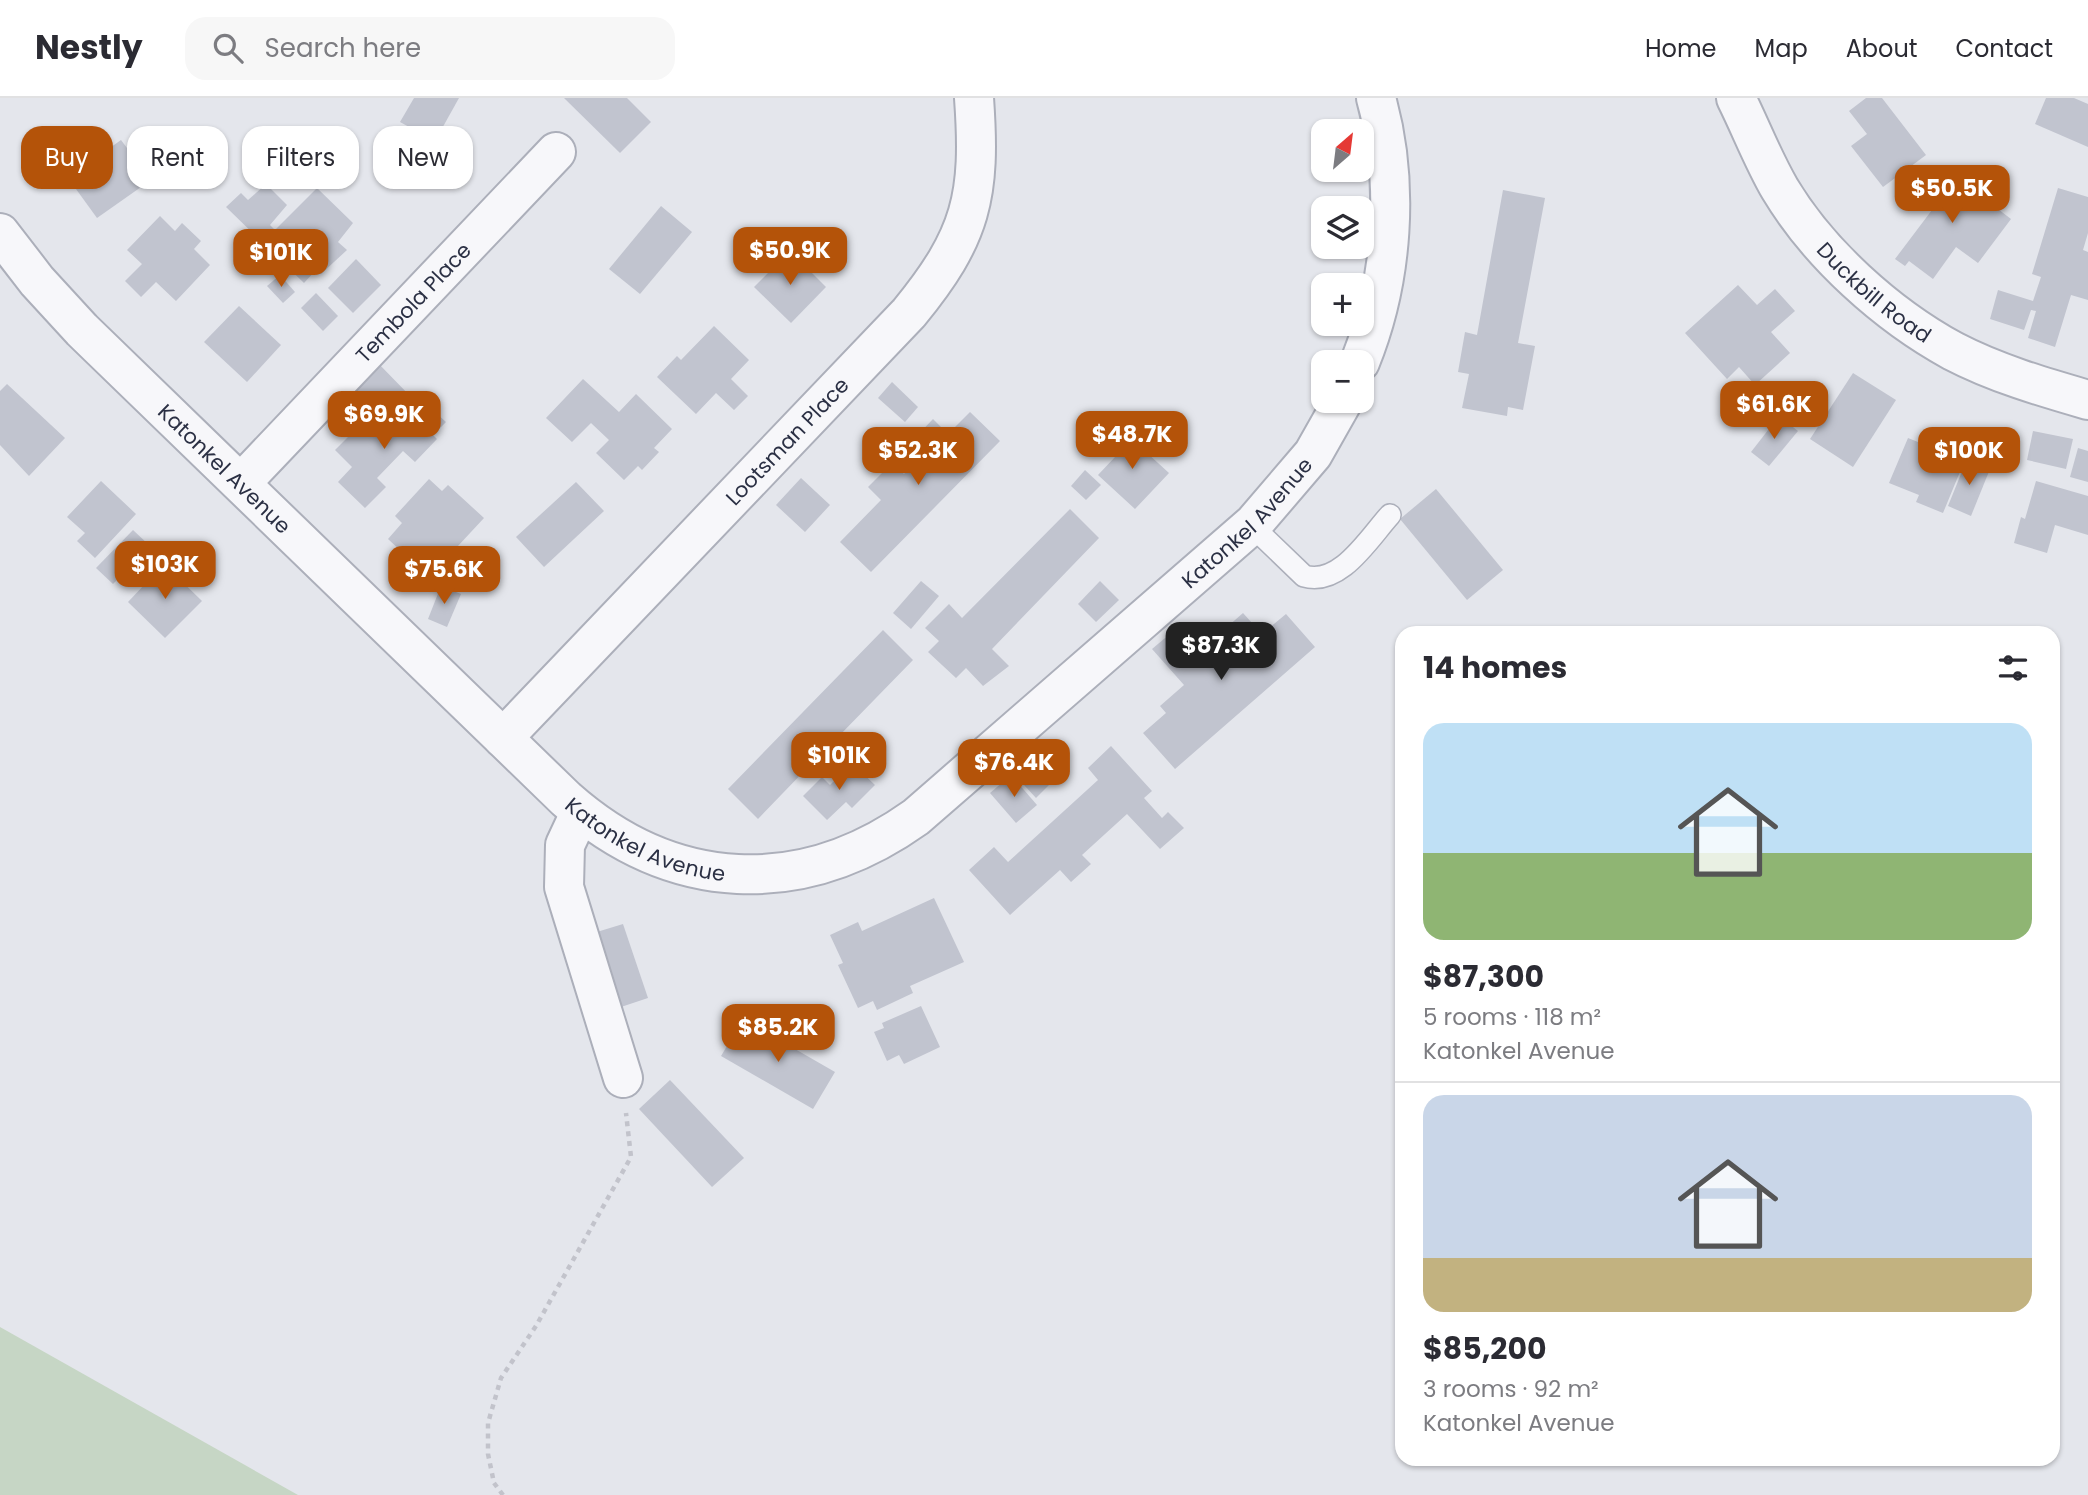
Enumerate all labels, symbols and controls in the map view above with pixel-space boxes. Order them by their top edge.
search box [185,17,675,80]
text: Nestly [35,24,143,71]
icon: search [209,29,247,67]
text: Search here [265,30,421,66]
text: Home [1645,32,1717,65]
text: Map [1755,32,1808,65]
text: About [1846,32,1917,65]
text: Contact [1955,32,2053,65]
north arrow [1311,119,1374,182]
map controls [1311,119,1374,413]
chip: Buy [21,126,113,189]
chip: Rent [127,126,228,189]
chip: Filters [242,126,359,189]
chip: New [373,126,473,189]
pin: $50.5K [1895,166,2009,225]
text: $50.5K [1911,172,1993,204]
button: layers [1311,196,1374,259]
pin: $50.9K [733,228,847,287]
pin: $101K [232,230,330,289]
text: $50.9K [749,234,831,266]
street label: Duckbill Road [1811,235,1937,349]
text: $101K [249,236,313,268]
street label: Tembola Place [349,236,477,369]
button: + [1311,273,1374,336]
button: − [1311,350,1374,413]
street label: Lootsman Place [719,370,855,511]
pin: $61.6K [1717,382,1831,441]
text: $61.6K [1736,388,1812,420]
pin: $69.9K [327,392,441,451]
street label: Katonkel Avenue [152,397,298,540]
text: $69.9K [344,398,424,430]
pin: $48.7K [1075,412,1189,471]
text: $48.7K [1092,418,1172,450]
pin: $52.3K [861,428,975,487]
pin: $100K [1920,428,2018,487]
text: $52.3K [878,434,958,466]
text: $100K [1934,434,2004,466]
street label: Katonkel Avenue [1175,451,1319,594]
pin: $103K [116,542,214,601]
pin: $75.6K [387,546,501,606]
text: $103K [131,548,199,580]
text: $75.6K [404,553,484,585]
pin: $87.3K [1164,622,1278,682]
text: $87.3K [1182,629,1260,661]
text: 14 homes [1423,646,1567,689]
icon: filters [1994,649,2032,687]
pin: $101K [790,732,888,792]
text: $101K [807,739,871,771]
pin: $76.4K [957,740,1071,799]
text: $76.4K [974,746,1054,778]
icon: home [1665,769,1791,895]
street label: Katonkel Avenue [559,790,727,888]
text: $87,300 [1423,955,1544,998]
text: 5 rooms · 118 m² [1423,1001,1601,1033]
pin: $85.2K [721,1004,835,1064]
text: $85.2K [738,1011,818,1043]
text: Katonkel Avenue [1423,1035,1614,1067]
icon: home [1665,1141,1791,1267]
text: $85,200 [1423,1327,1547,1370]
text: 3 rooms · 92 m² [1423,1373,1599,1405]
text: Katonkel Avenue [1423,1407,1614,1439]

